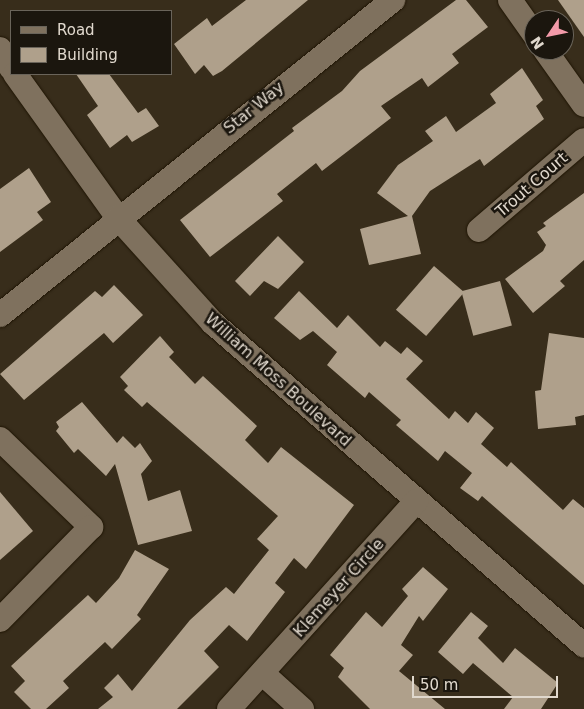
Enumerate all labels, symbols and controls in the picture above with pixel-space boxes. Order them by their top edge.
legend [10,10,172,75]
north arrow [524,10,574,60]
text: Road [57,21,95,39]
text: N [527,33,547,52]
text: Building [57,46,118,64]
street label: Star Way [220,78,288,138]
street label: Trout Court [492,149,572,221]
street label: William Moss Boulevard [201,309,355,451]
street label: Klemeyer Circle [290,535,388,641]
scale bar [414,666,560,698]
text: 50 m [420,676,458,694]

